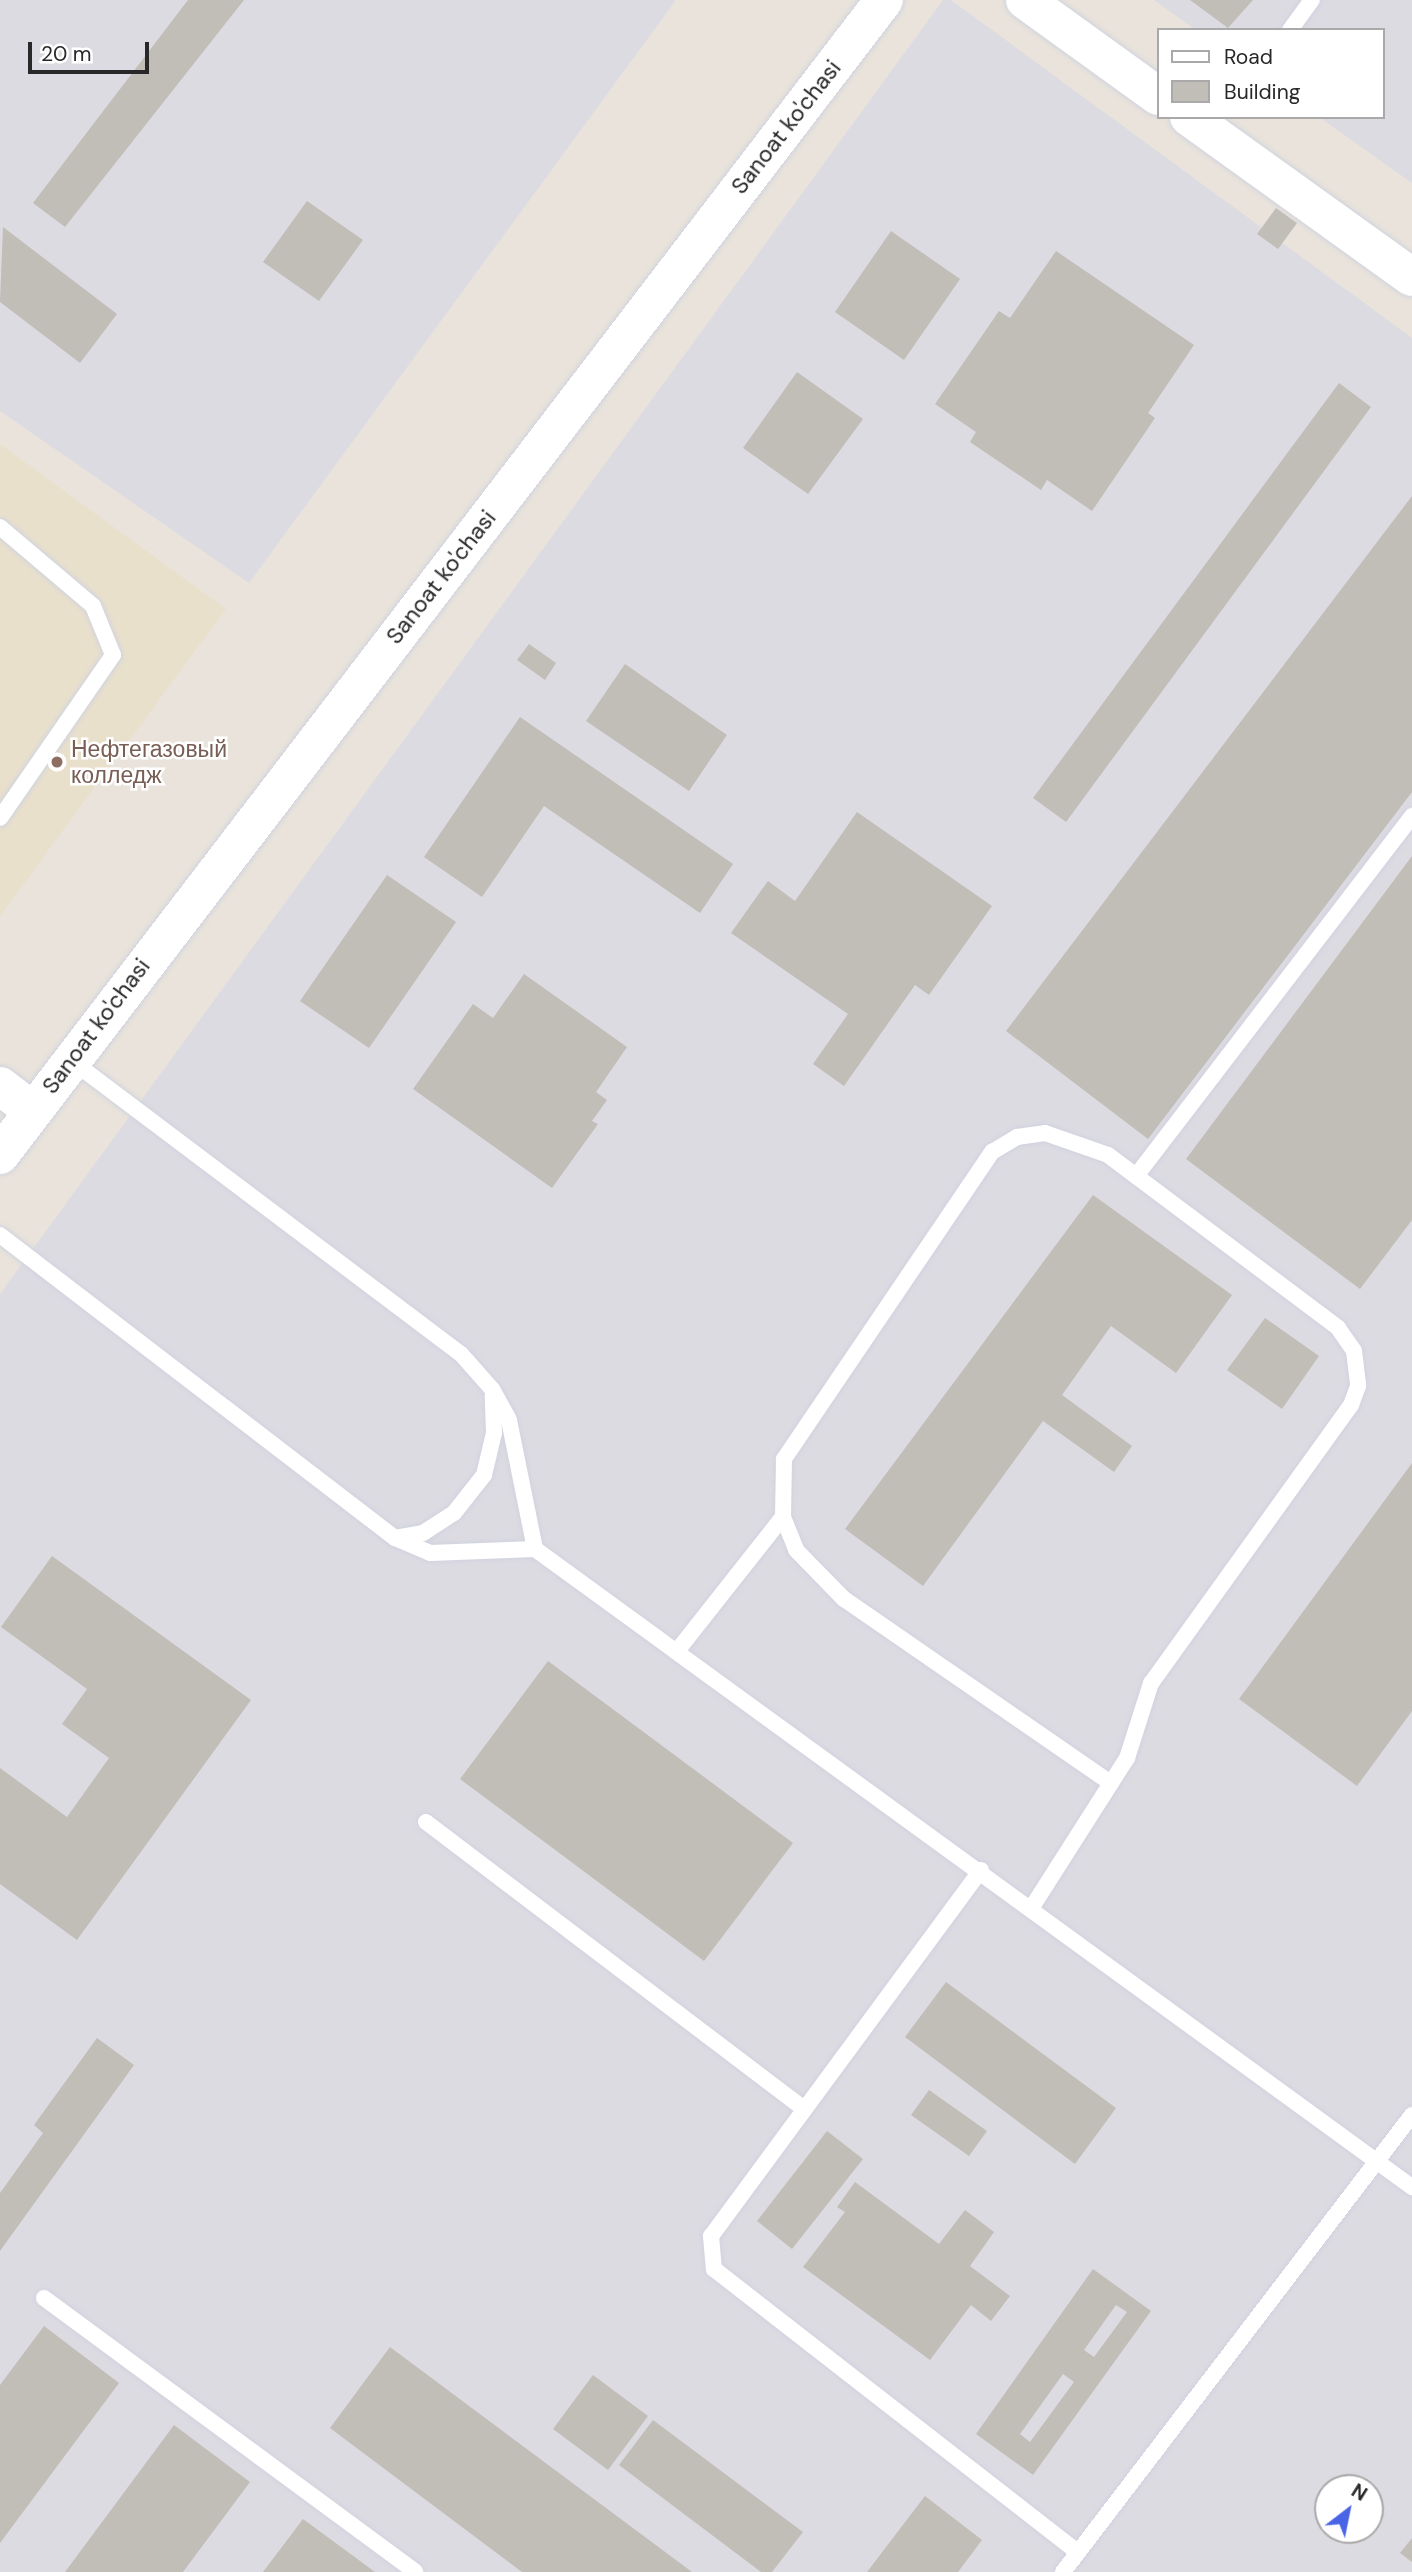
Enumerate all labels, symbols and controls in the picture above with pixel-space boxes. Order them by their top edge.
scale bar [32,28,152,72]
legend [1156,28,1384,119]
text: 20 m [41,40,92,68]
text: Road [1224,43,1273,71]
street label: Sanoat ko'chasi [725,55,847,199]
text: Building [1224,78,1300,106]
street label: Sanoat ko'chasi [380,505,502,649]
place label: Нефтегазовый колледж [71,735,227,789]
marker: Нефтегазовый колледж [49,754,65,770]
street label: Sanoat ko'chasi [36,953,156,1099]
north arrow [1314,2474,1384,2544]
text: N [1347,2478,1372,2507]

